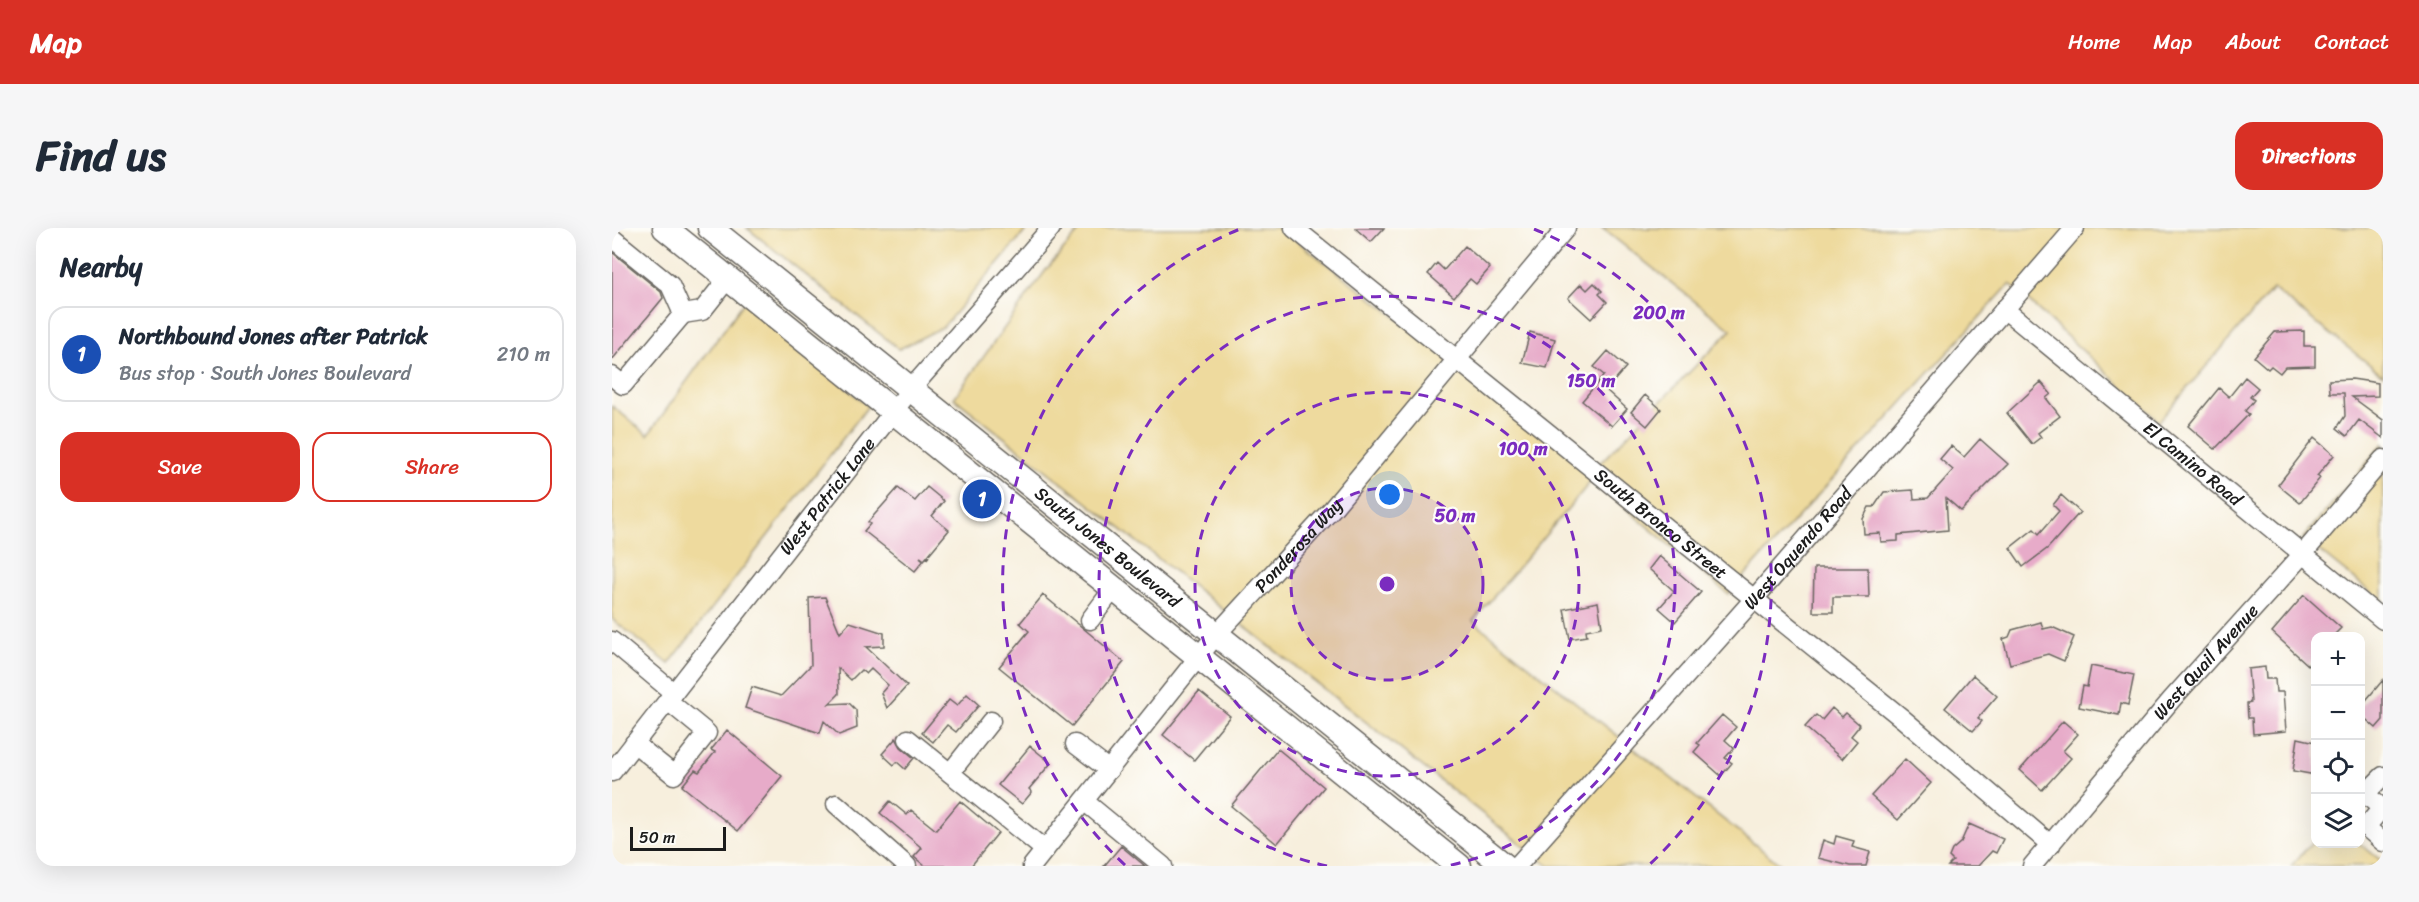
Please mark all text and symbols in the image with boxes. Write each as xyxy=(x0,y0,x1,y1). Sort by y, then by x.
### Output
text: Map xyxy=(30,18,82,67)
text: Home xyxy=(2068,23,2120,61)
text: Map xyxy=(2153,23,2192,61)
text: About xyxy=(2225,23,2282,61)
text: Contact xyxy=(2315,23,2389,61)
text: Find us xyxy=(36,119,166,193)
button: Directions xyxy=(2235,122,2383,190)
text: Nearby xyxy=(60,244,142,290)
text: 200 m xyxy=(1632,297,1685,329)
text: Northbound Jones after Patrick xyxy=(119,317,428,356)
text: 1 xyxy=(77,337,86,372)
text: 210 m xyxy=(497,337,550,372)
text: Bus stop · South Jones Boulevard xyxy=(119,356,411,391)
text: 150 m xyxy=(1567,365,1615,397)
street label: El Camino Road xyxy=(2136,413,2251,515)
street label: West Patrick Lane xyxy=(771,430,884,562)
button: Save xyxy=(60,432,300,502)
button: Share xyxy=(312,432,552,502)
text: 100 m xyxy=(1499,433,1548,465)
street label: South Bronco Street xyxy=(1587,460,1735,588)
pin: 1 xyxy=(962,476,1001,522)
street label: South Jones Boulevard xyxy=(1027,478,1189,617)
street label: West Oquendo Road xyxy=(1735,478,1861,617)
your location xyxy=(1375,480,1404,509)
street label: Ponderosa Way xyxy=(1246,491,1351,600)
text: 50 m xyxy=(1435,500,1476,532)
centre of rings xyxy=(1377,574,1397,594)
street label: West Quail Avenue xyxy=(2145,596,2267,727)
map controls xyxy=(2311,632,2365,848)
button: + xyxy=(2311,632,2365,686)
button: − xyxy=(2311,686,2365,740)
button: locate xyxy=(2311,740,2365,794)
button: layers xyxy=(2311,794,2365,848)
text: 50 m xyxy=(639,823,675,852)
scale bar xyxy=(630,824,726,852)

